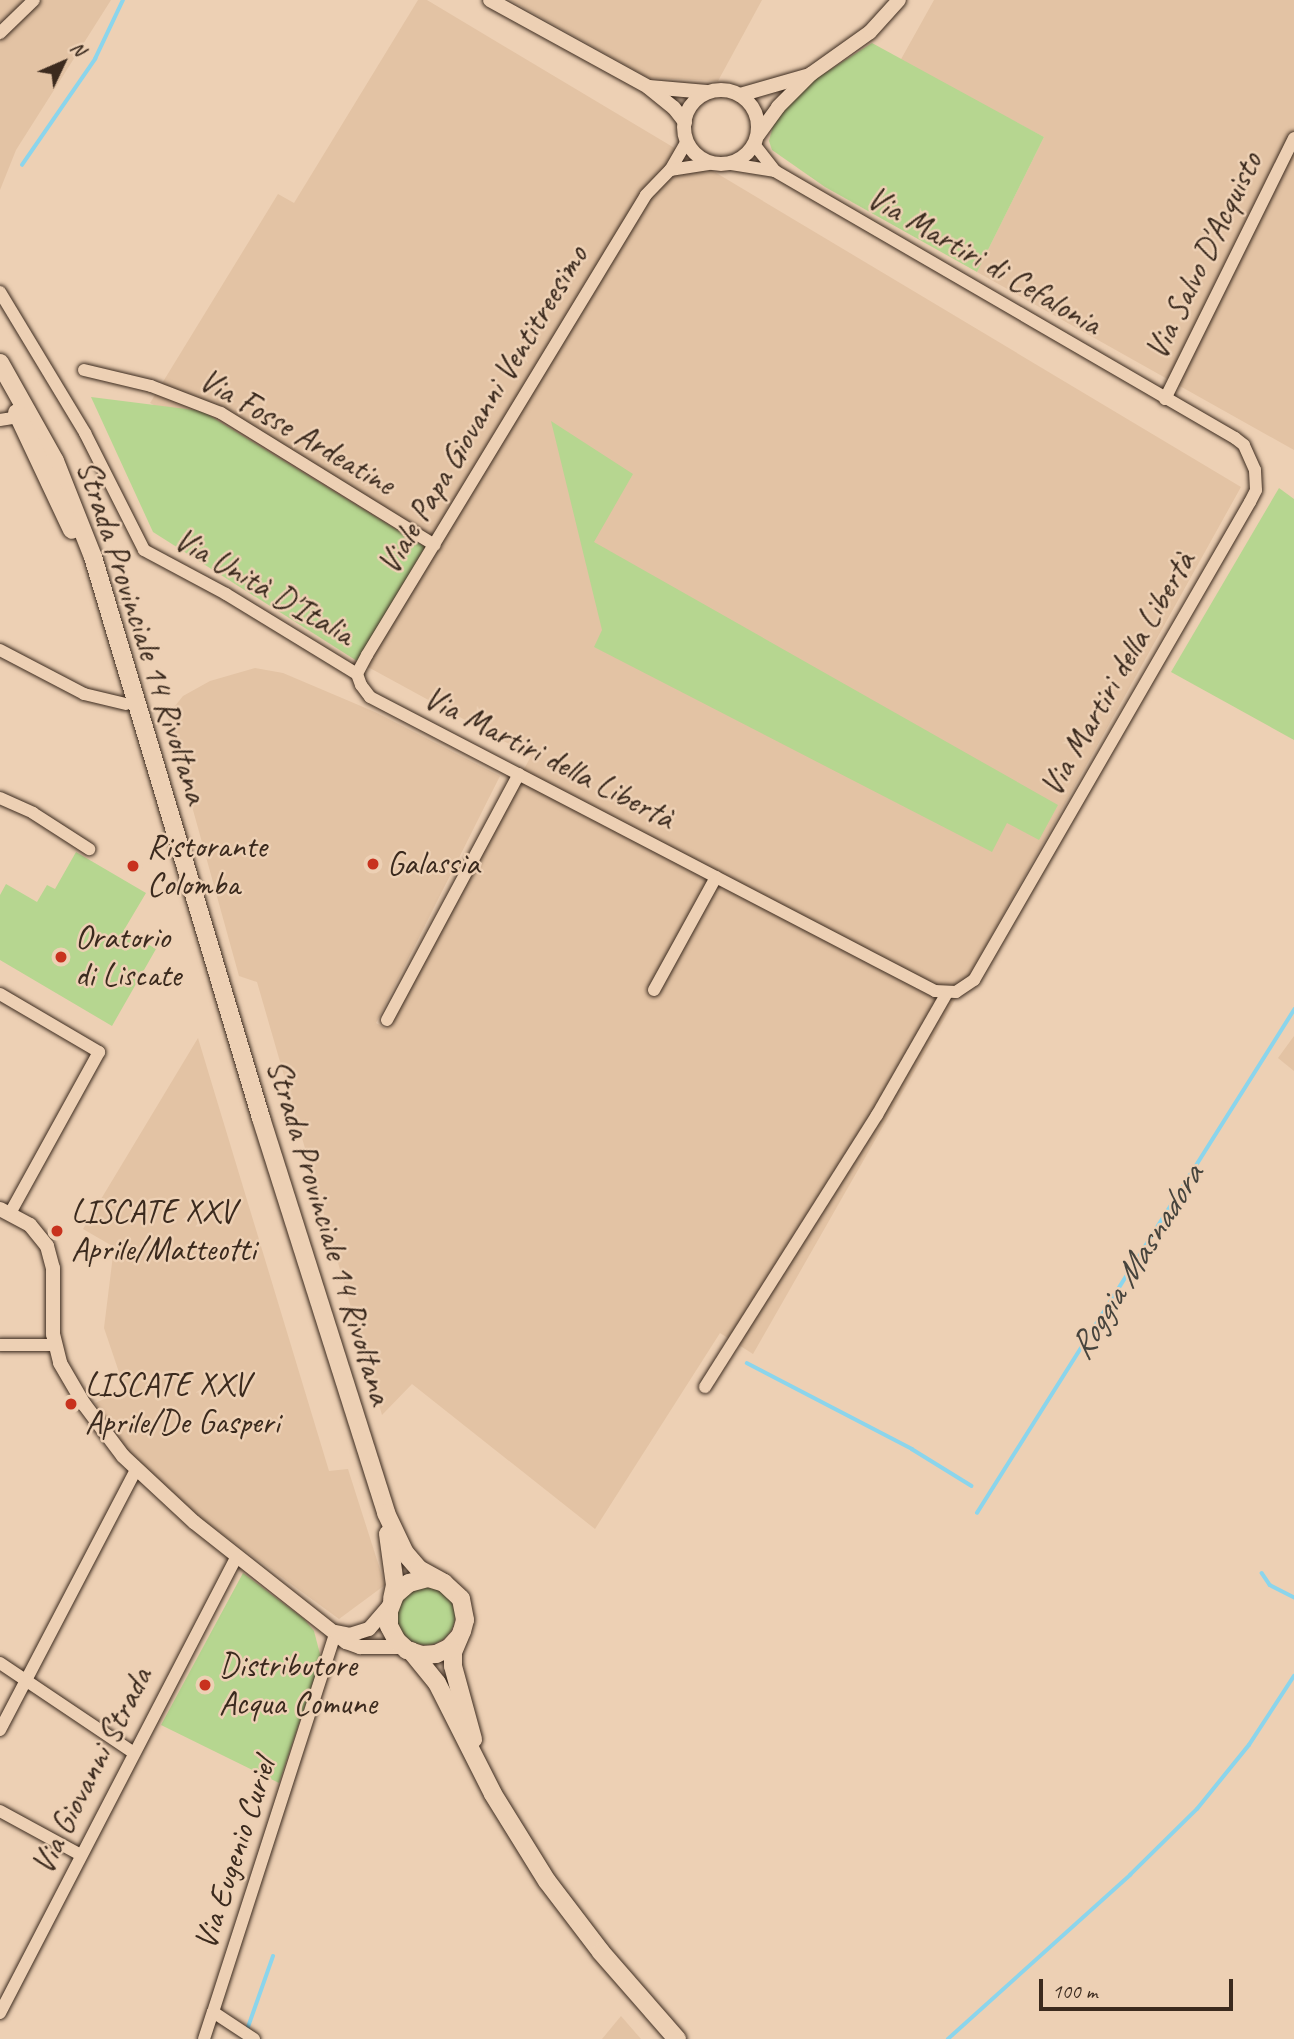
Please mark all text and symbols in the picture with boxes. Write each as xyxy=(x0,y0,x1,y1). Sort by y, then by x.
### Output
north arrow xyxy=(28,28,98,98)
text: N xyxy=(65,36,91,61)
street label: Via Salvo D'Acquisto xyxy=(1137,146,1271,366)
street label: Via Martiri di Cefalonia xyxy=(860,178,1108,344)
street label: Viale Papa Giovanni Ventitreesimo xyxy=(370,239,596,581)
street label: Via Fosse Ardeatine xyxy=(193,360,401,504)
street label: Strada Provinciale 14 Rivoltana xyxy=(68,455,216,809)
street label: Via Unità D'Italia xyxy=(167,520,361,654)
street label: Via Martiri della Libertà xyxy=(1032,545,1204,803)
street label: Via Martiri della Libertà xyxy=(417,678,681,838)
place label: Ristorante Colomba xyxy=(147,827,267,905)
place label: Galassia xyxy=(387,844,479,884)
marker: Galassia xyxy=(365,856,381,872)
marker: Ristorante Colomba xyxy=(125,858,141,874)
place label: Oratorio di Liscate xyxy=(75,918,180,996)
marker: Oratorio di Liscate xyxy=(53,949,69,965)
street label: Strada Provinciale 14 Rivoltana xyxy=(258,1054,400,1410)
water label: Roggia Masnadora xyxy=(1060,1157,1212,1367)
place label: LISCATE XXV Aprile/Matteotti xyxy=(71,1192,256,1270)
marker: LISCATE XXV Aprile/Matteotti xyxy=(49,1223,65,1239)
place label: LISCATE XXV Aprile/De Gasperi xyxy=(85,1365,280,1443)
marker: LISCATE XXV Aprile/De Gasperi xyxy=(63,1396,79,1412)
place label: Distributore Acqua Comune xyxy=(219,1646,377,1724)
street label: Via Giovanni Strada xyxy=(23,1661,161,1881)
marker: Distributore Acqua Comune xyxy=(197,1677,213,1693)
street label: Via Eugenio Curiel xyxy=(186,1754,284,1954)
scale bar xyxy=(1042,1966,1236,2010)
text: 100 m xyxy=(1052,1978,1097,2004)

